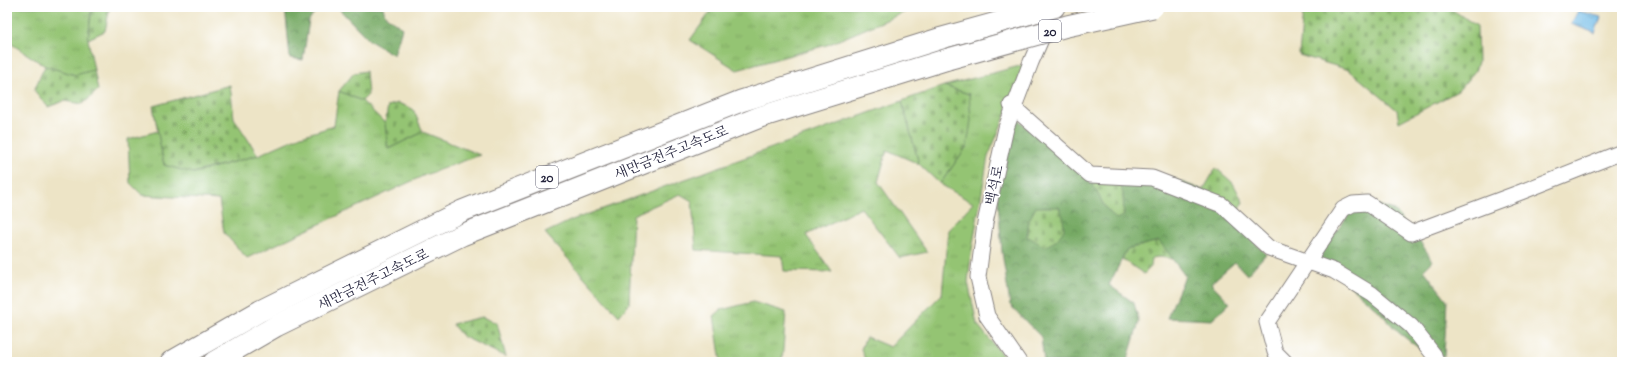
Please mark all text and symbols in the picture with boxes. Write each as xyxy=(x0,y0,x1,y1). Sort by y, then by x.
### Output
road number: 20 xyxy=(1039,20,1061,42)
street label: 새만금전주고속도로 xyxy=(612,122,732,186)
street label: 백석로 xyxy=(982,163,1010,207)
road number: 20 xyxy=(536,166,558,188)
street label: 새만금전주고속도로 xyxy=(315,245,433,316)

